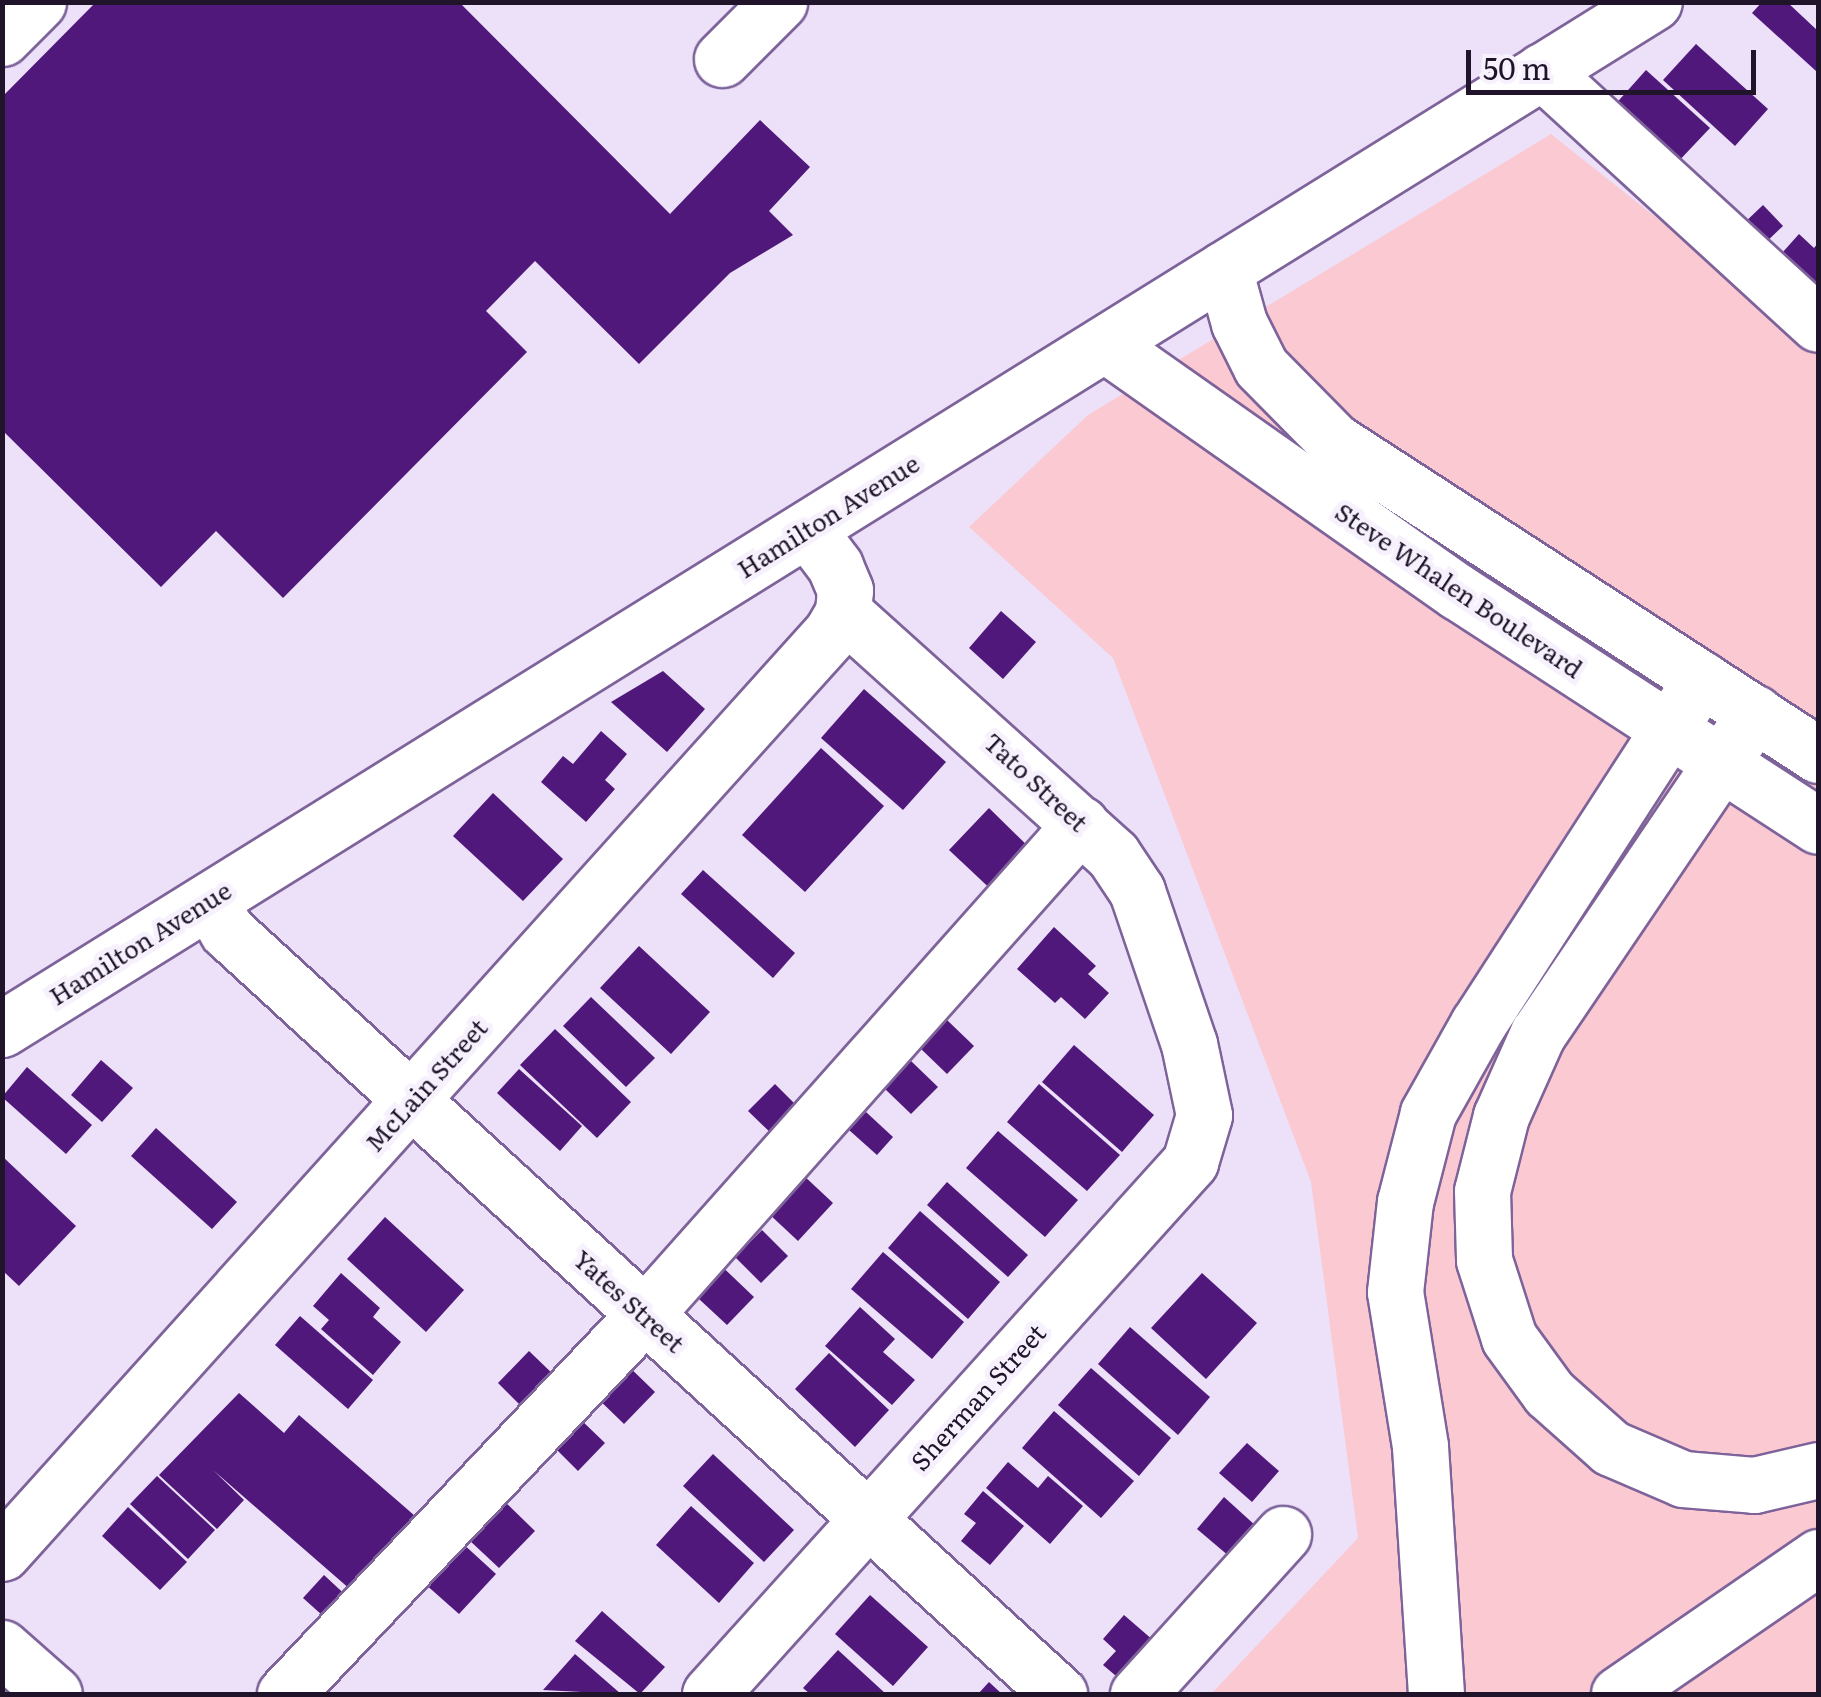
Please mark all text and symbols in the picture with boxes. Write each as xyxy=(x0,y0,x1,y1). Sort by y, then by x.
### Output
scale bar xyxy=(1471,30,1761,92)
text: 50 m xyxy=(1483,45,1551,89)
street label: Hamilton Avenue xyxy=(732,448,924,584)
street label: Steve Whalen Boulevard xyxy=(1330,496,1588,684)
street label: Tato Street xyxy=(978,727,1094,837)
street label: Hamilton Avenue xyxy=(44,875,236,1011)
street label: McLain Street xyxy=(359,1013,493,1157)
street label: Yates Street xyxy=(567,1244,691,1358)
street label: Sherman Street xyxy=(904,1318,1052,1476)

